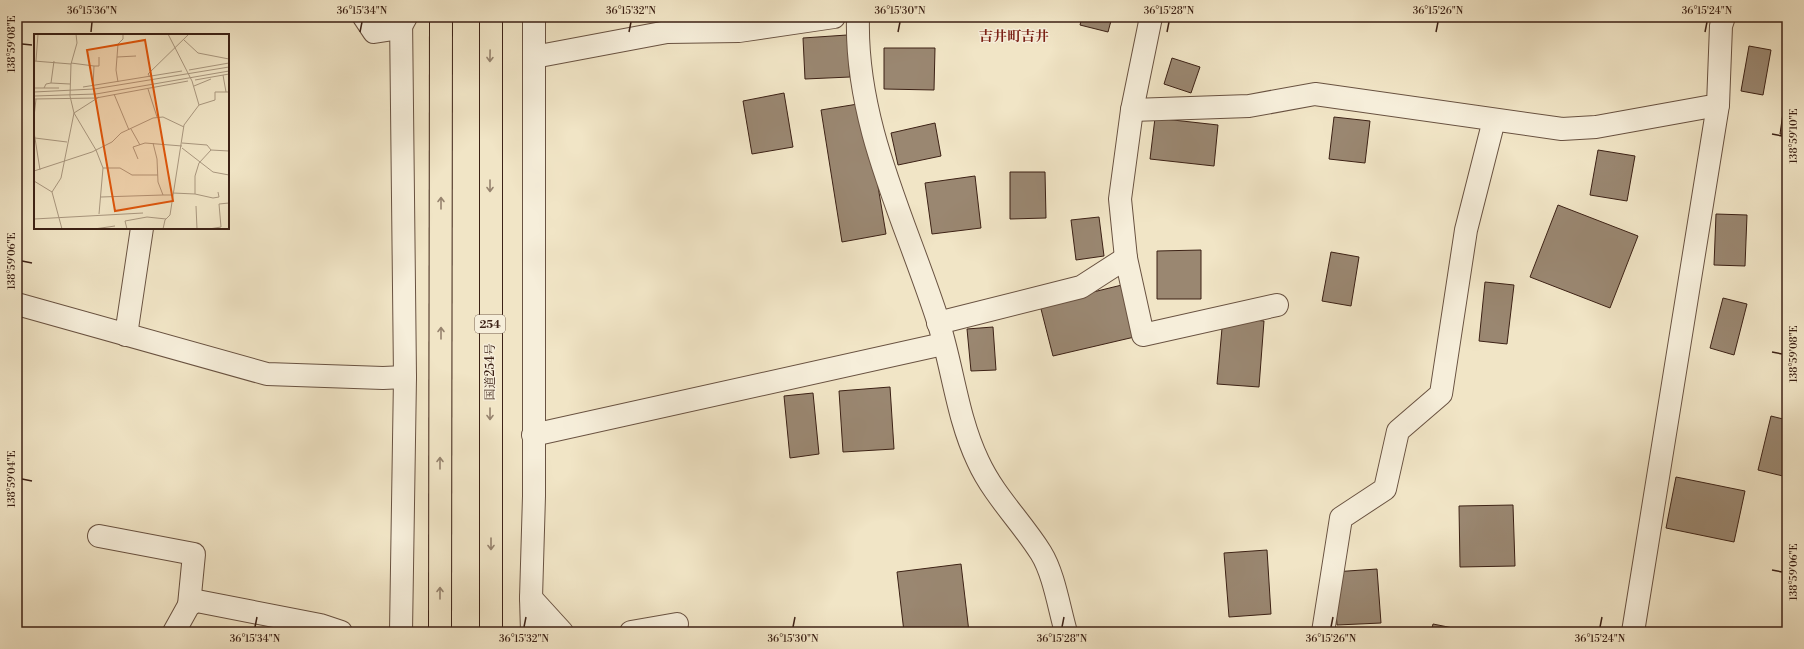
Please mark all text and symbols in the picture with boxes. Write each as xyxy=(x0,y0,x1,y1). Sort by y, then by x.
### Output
text: 36°15'36"N xyxy=(67,5,118,17)
text: 36°15'34"N xyxy=(337,5,388,17)
text: 36°15'32"N xyxy=(606,5,656,17)
text: 36°15'30"N xyxy=(875,5,926,17)
text: 36°15'28"N xyxy=(1144,5,1195,17)
text: 36°15'26"N xyxy=(1413,5,1464,17)
text: 36°15'24"N xyxy=(1682,5,1733,17)
text: 138°59'08"E xyxy=(6,15,18,73)
district label: 吉井町吉井 xyxy=(979,28,1049,46)
inset map xyxy=(34,34,229,229)
one-way arrow xyxy=(486,49,494,62)
text: 138°59'10"E xyxy=(1788,108,1800,163)
one-way arrow xyxy=(486,179,494,192)
one-way arrow xyxy=(437,197,445,210)
text: 138°59'06"E xyxy=(6,232,18,289)
road number: 254 xyxy=(475,315,505,333)
text: 138°59'08"E xyxy=(1788,325,1800,383)
one-way arrow xyxy=(437,327,445,340)
street label: 国道254号 xyxy=(483,344,498,400)
one-way arrow xyxy=(486,407,494,420)
text: 138°59'04"E xyxy=(6,450,18,507)
one-way arrow xyxy=(436,457,444,470)
one-way arrow xyxy=(487,537,495,550)
text: 138°59'06"E xyxy=(1788,543,1800,600)
one-way arrow xyxy=(436,587,444,600)
text: 36°15'34"N xyxy=(230,633,281,645)
text: 36°15'32"N xyxy=(499,633,549,645)
text: 36°15'30"N xyxy=(768,633,819,645)
text: 36°15'28"N xyxy=(1037,633,1088,645)
text: 36°15'26"N xyxy=(1306,633,1357,645)
text: 36°15'24"N xyxy=(1575,633,1626,645)

